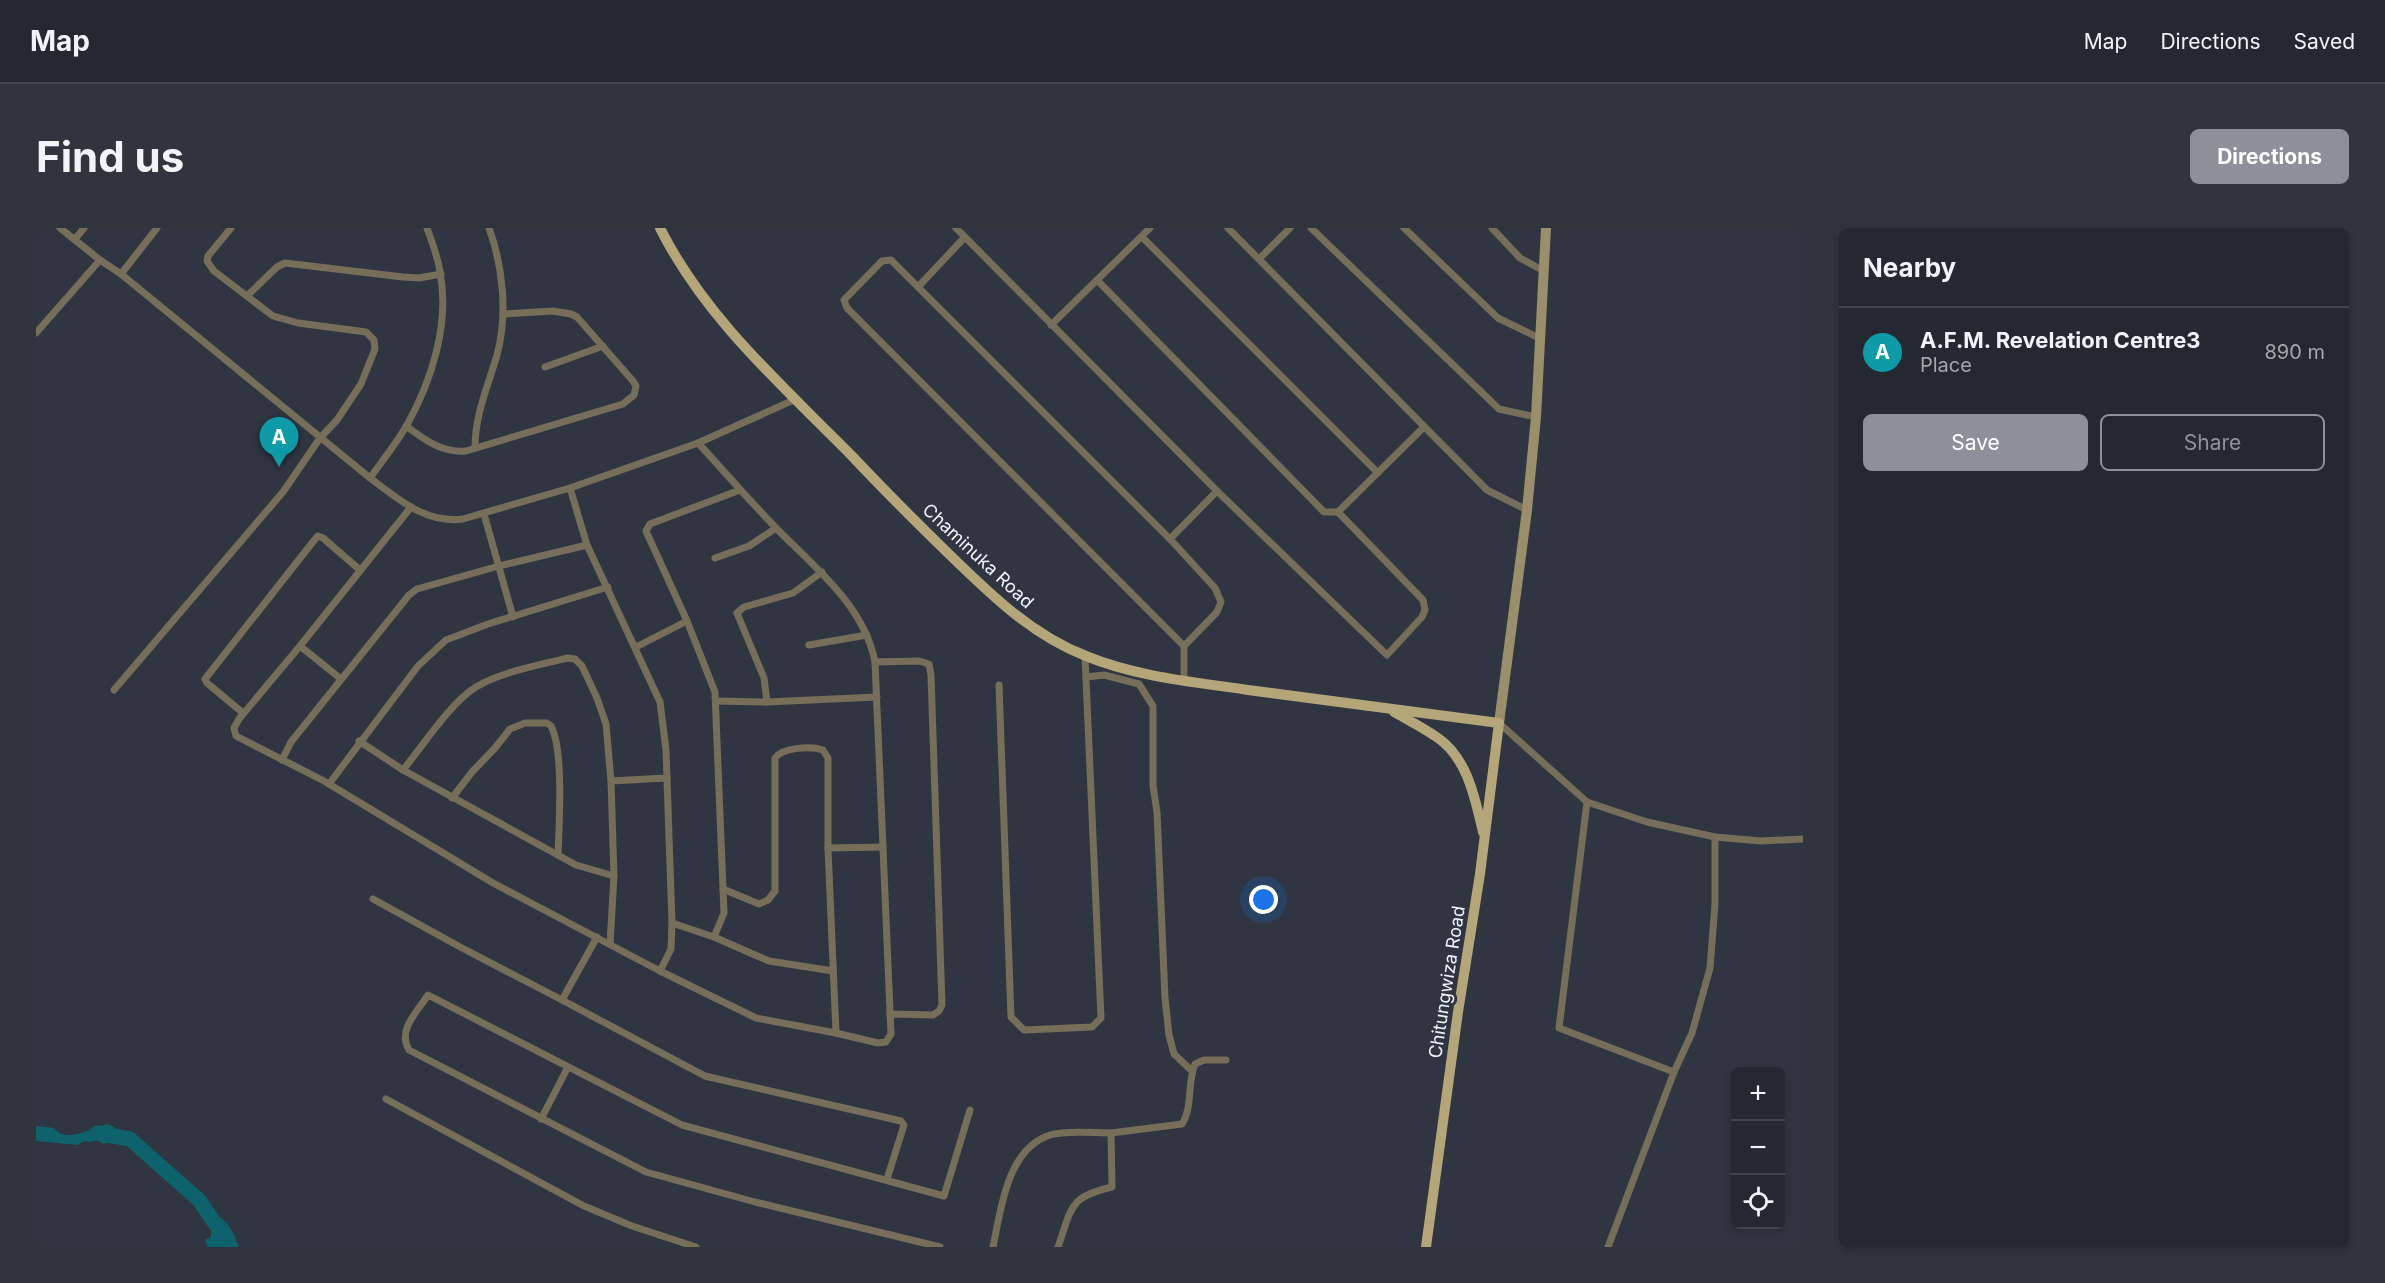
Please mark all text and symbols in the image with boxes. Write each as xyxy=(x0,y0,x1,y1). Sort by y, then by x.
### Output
text: Map xyxy=(30,24,90,58)
text: Map xyxy=(2084,29,2127,54)
text: Directions xyxy=(2160,29,2261,54)
text: Saved xyxy=(2294,29,2355,54)
button: Directions xyxy=(2190,129,2349,184)
text: Find us xyxy=(36,131,184,182)
text: Nearby xyxy=(1863,252,1956,283)
text: A.F.M. Revelation Centre3 xyxy=(1920,327,2200,353)
text: A xyxy=(1875,340,1890,364)
text: 890 m xyxy=(2264,340,2325,364)
text: Place xyxy=(1920,353,1972,377)
button: Save xyxy=(1863,414,2088,471)
button: Share xyxy=(2100,414,2325,471)
pin: A xyxy=(260,418,298,467)
street label: Chaminuka Road xyxy=(919,499,1038,612)
your location xyxy=(1249,885,1278,914)
street label: Chitungwiza Road xyxy=(1424,904,1469,1060)
map controls xyxy=(1731,1067,1785,1229)
button: + xyxy=(1731,1067,1785,1121)
button: − xyxy=(1731,1121,1785,1175)
button: locate xyxy=(1731,1175,1785,1229)

